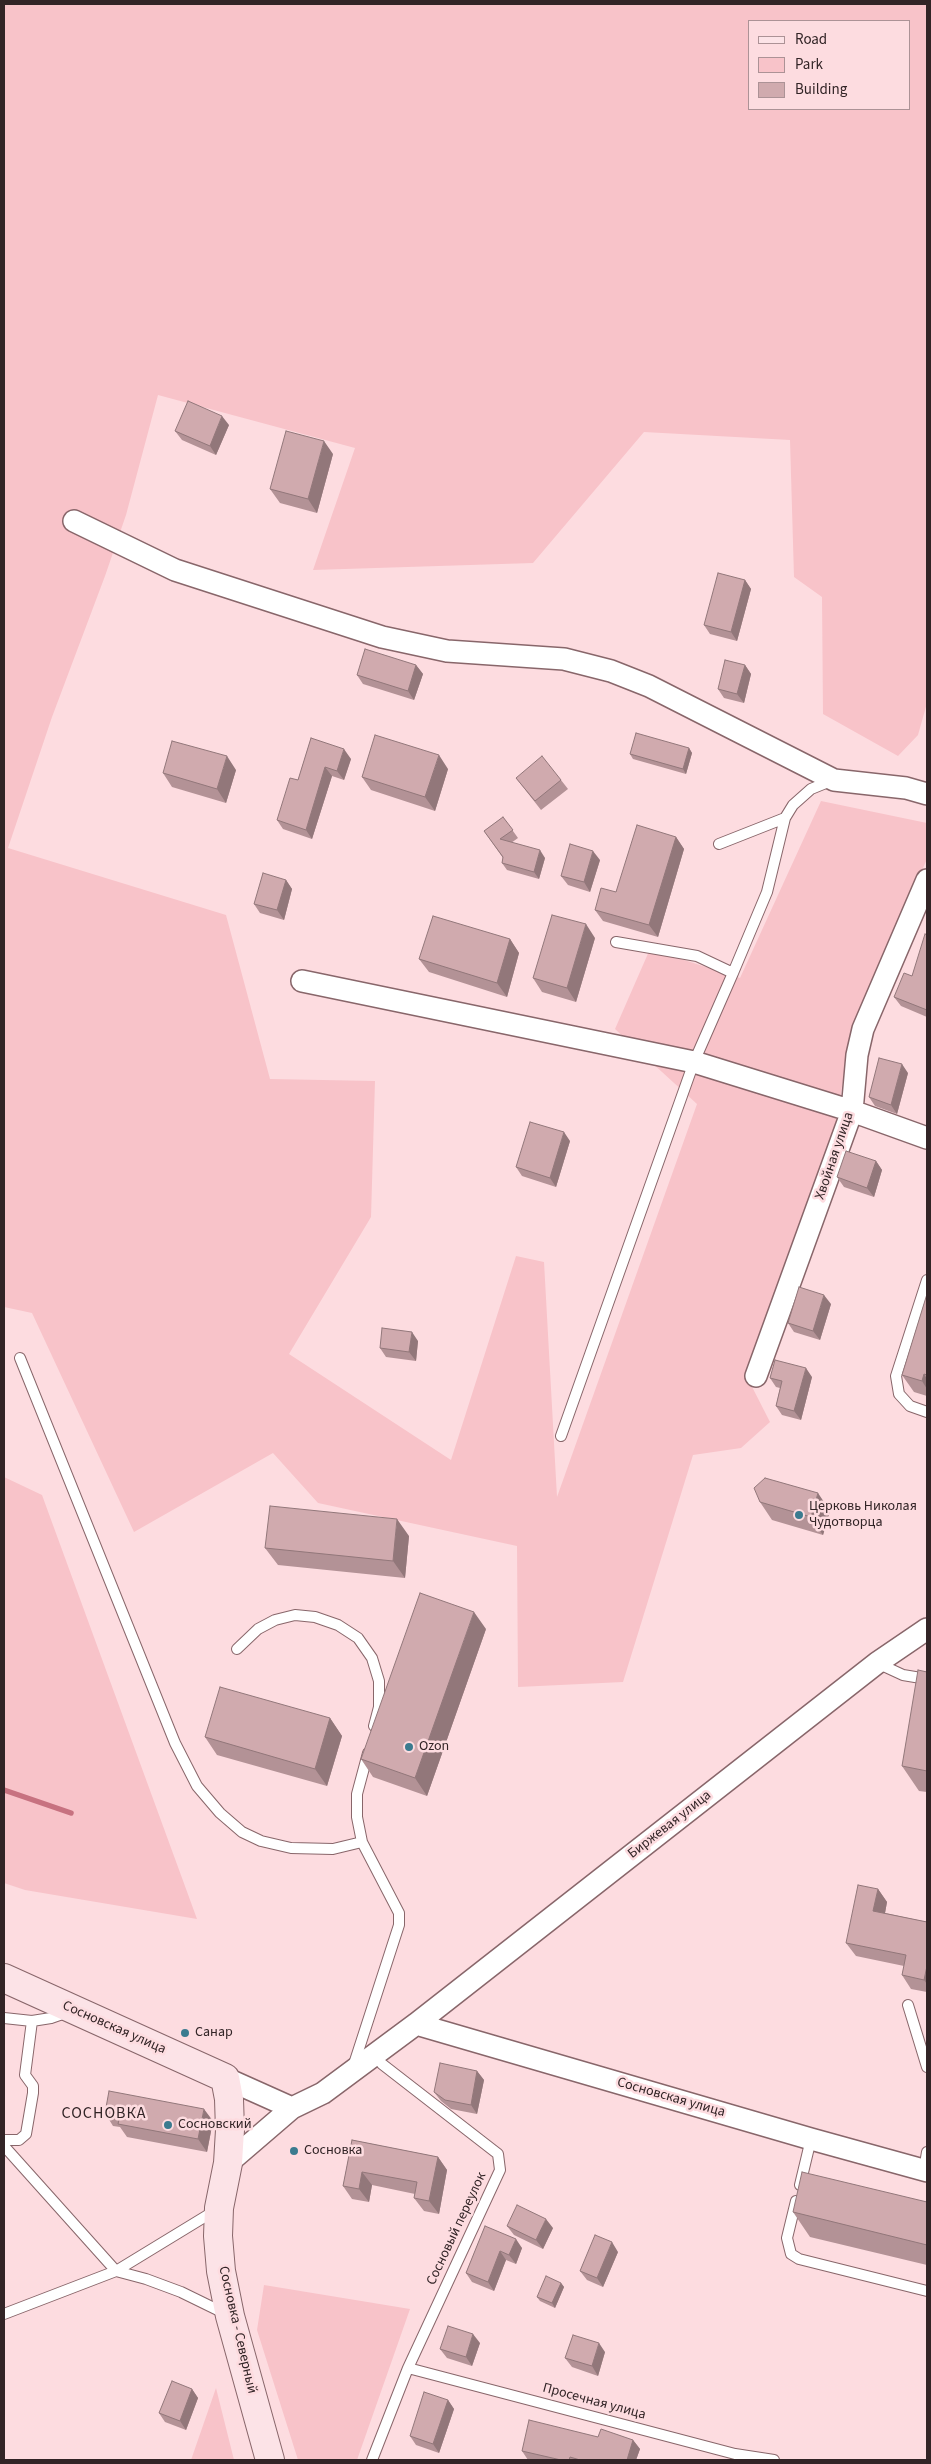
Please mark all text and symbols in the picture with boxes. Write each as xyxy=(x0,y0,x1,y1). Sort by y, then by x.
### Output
legend xyxy=(748,20,911,110)
text: Road xyxy=(795,29,827,50)
text: Park xyxy=(795,54,823,75)
text: Building xyxy=(795,79,847,100)
street label: Хвойная улица xyxy=(812,1110,858,1202)
place label: Церковь Николая Чудотворца xyxy=(809,1499,917,1531)
marker: Церковь Николая Чудотворца xyxy=(793,1509,805,1521)
place label: Ozon xyxy=(419,1739,449,1755)
marker: Ozon xyxy=(403,1741,415,1753)
street label: Биржевая улица xyxy=(625,1787,715,1863)
street label: Сосновская улица xyxy=(60,1998,168,2058)
place label: Санар xyxy=(195,2025,233,2041)
marker: Санар xyxy=(179,2027,191,2039)
street label: Сосновская улица xyxy=(615,2075,727,2121)
district label: СОСНОВКА xyxy=(61,2104,147,2124)
place label: Сосновский xyxy=(178,2117,252,2133)
marker: Сосновский xyxy=(162,2119,174,2131)
place label: Сосновка xyxy=(304,2143,362,2159)
marker: Сосновка xyxy=(288,2145,300,2157)
street label: Сосновый переулок xyxy=(423,2170,491,2288)
street label: Сосновка - Северный xyxy=(214,2265,260,2395)
street label: Просечная улица xyxy=(541,2380,647,2424)

